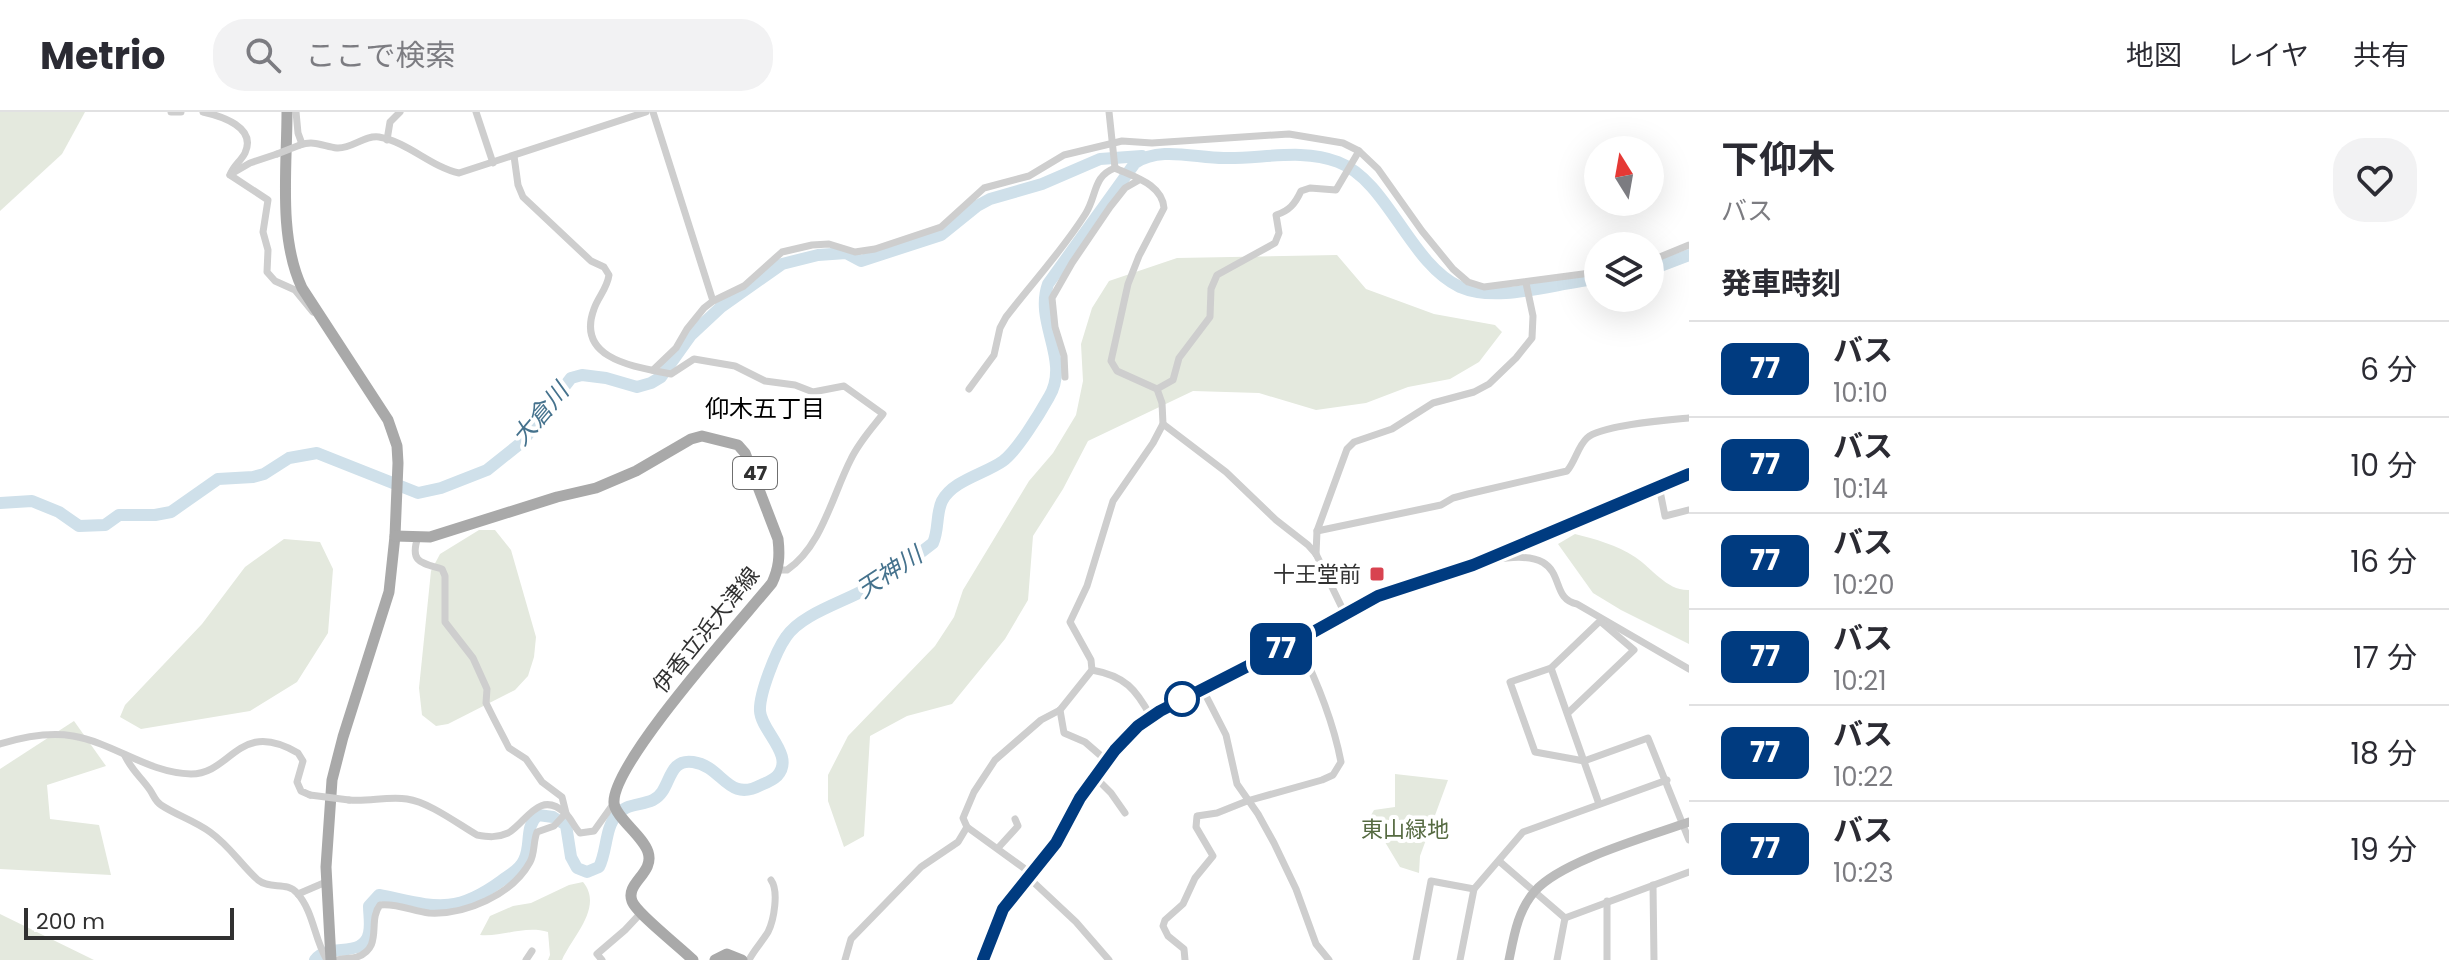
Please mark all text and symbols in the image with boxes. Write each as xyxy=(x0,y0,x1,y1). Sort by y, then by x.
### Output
search box xyxy=(213,19,773,91)
text: Metrio xyxy=(40,29,165,82)
icon: search xyxy=(241,33,285,77)
text: ここで検索 xyxy=(305,34,455,77)
text: 地図 xyxy=(2126,36,2182,75)
text: レイヤ xyxy=(2226,36,2309,75)
text: 共有 xyxy=(2353,36,2409,75)
text: 下仰木 xyxy=(1721,133,1835,186)
north arrow xyxy=(1584,136,1664,216)
map controls xyxy=(1584,136,1664,312)
button: heart xyxy=(2333,138,2417,222)
text: バス xyxy=(1721,193,1773,229)
button: layers xyxy=(1584,232,1664,312)
text: 発車時刻 xyxy=(1721,262,1841,305)
text: バス xyxy=(1833,329,1893,372)
text: 6 分 xyxy=(2360,348,2417,391)
text: 77 xyxy=(1750,349,1780,388)
water label: 大倉川 xyxy=(504,374,578,452)
text: 10:10 xyxy=(1833,375,1888,411)
district label: 仰木五丁目 xyxy=(705,392,825,425)
text: バス xyxy=(1833,425,1893,468)
text: 10 分 xyxy=(2351,444,2417,487)
text: 77 xyxy=(1750,445,1780,484)
road number: 47 xyxy=(733,457,777,489)
text: 10:14 xyxy=(1833,471,1888,507)
text: バス xyxy=(1833,521,1893,564)
water label: 天神川 xyxy=(850,537,931,605)
text: 16 分 xyxy=(2350,540,2417,583)
text: 77 xyxy=(1750,541,1780,580)
place label: 十王堂前 xyxy=(1273,559,1361,590)
street label: 伊香立浜大津線 xyxy=(645,560,767,700)
marker: 十王堂前 xyxy=(1368,565,1386,583)
text: 10:20 xyxy=(1833,567,1894,603)
text: バス xyxy=(1833,617,1893,660)
line badge: 77 xyxy=(1245,623,1317,675)
text: 77 xyxy=(1266,629,1296,668)
text: 17 分 xyxy=(2353,636,2417,679)
text: 77 xyxy=(1750,637,1780,676)
text: 10:21 xyxy=(1833,663,1886,699)
unlabelled marker xyxy=(1165,682,1199,716)
text: バス xyxy=(1833,713,1893,756)
text: 18 分 xyxy=(2350,732,2417,775)
text: 77 xyxy=(1750,733,1780,772)
text: 10:22 xyxy=(1833,759,1893,795)
text: バス xyxy=(1833,809,1893,852)
park label: 東山緑地 xyxy=(1361,814,1449,845)
text: 19 分 xyxy=(2350,828,2417,871)
text: 77 xyxy=(1750,829,1780,868)
text: 10:23 xyxy=(1833,855,1893,891)
scale bar xyxy=(24,904,234,940)
text: 200 m xyxy=(36,906,105,937)

